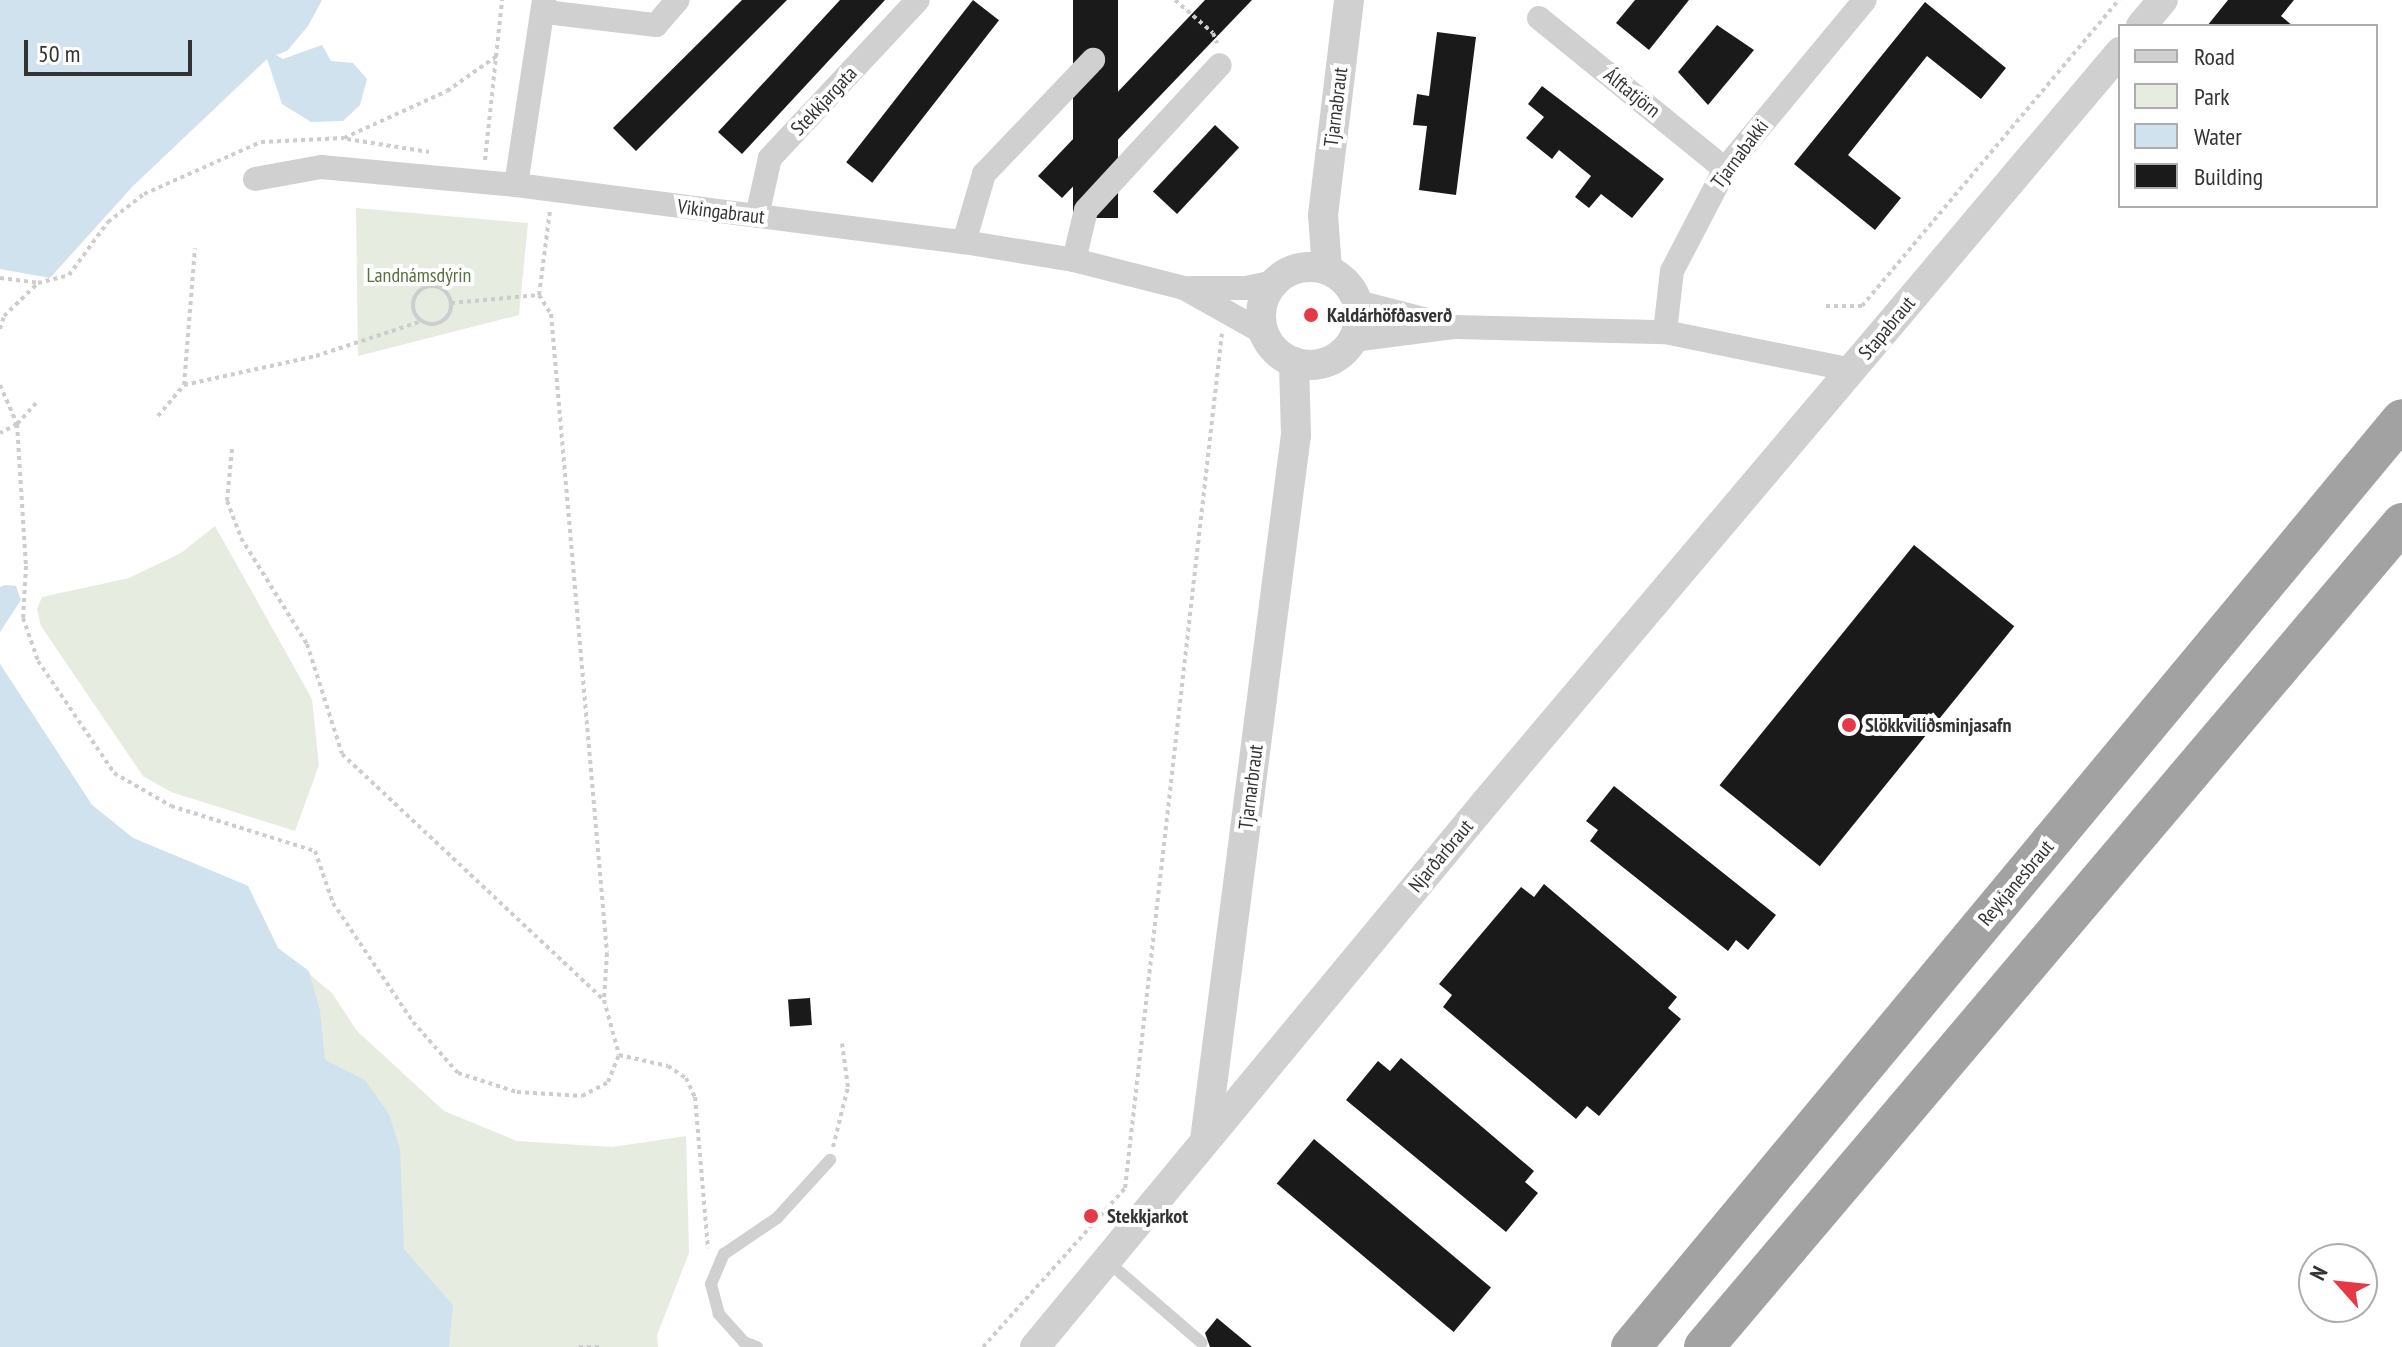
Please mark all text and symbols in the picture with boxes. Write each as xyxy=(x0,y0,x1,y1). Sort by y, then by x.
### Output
scale bar xyxy=(28,24,196,74)
legend xyxy=(2118,24,2378,208)
text: 50 m xyxy=(38,38,80,69)
text: Road xyxy=(2194,41,2235,72)
street label: Stekkjargata xyxy=(786,62,862,140)
street label: Álftatjörn xyxy=(1599,63,1665,123)
street label: Tjarnabraut xyxy=(1319,66,1353,148)
text: Park xyxy=(2194,81,2230,112)
street label: Tjarnabakki xyxy=(1706,115,1774,193)
text: Water xyxy=(2194,121,2242,152)
text: Building xyxy=(2194,161,2263,192)
street label: Vikingabraut xyxy=(676,195,766,229)
park label: Landnámsdýrin xyxy=(367,263,471,287)
street label: Stapabraut xyxy=(1854,292,1920,364)
place label: Kaldárhöfðasverð xyxy=(1327,303,1452,327)
marker: Kaldárhöfðasverð xyxy=(1302,306,1320,324)
place label: Slökkviliðsminjasafn xyxy=(1865,713,2011,737)
marker: Slökkviliðsminjasafn xyxy=(1840,716,1858,734)
street label: Tjarnarbraut xyxy=(1234,743,1268,831)
street label: Njarðarbraut xyxy=(1404,815,1478,897)
street label: Reykjanesbraut xyxy=(1973,835,2059,931)
place label: Stekkjarkot xyxy=(1107,1204,1188,1228)
marker: Stekkjarkot xyxy=(1082,1207,1100,1225)
north arrow xyxy=(2298,1243,2378,1323)
text: N xyxy=(2303,1261,2334,1285)

